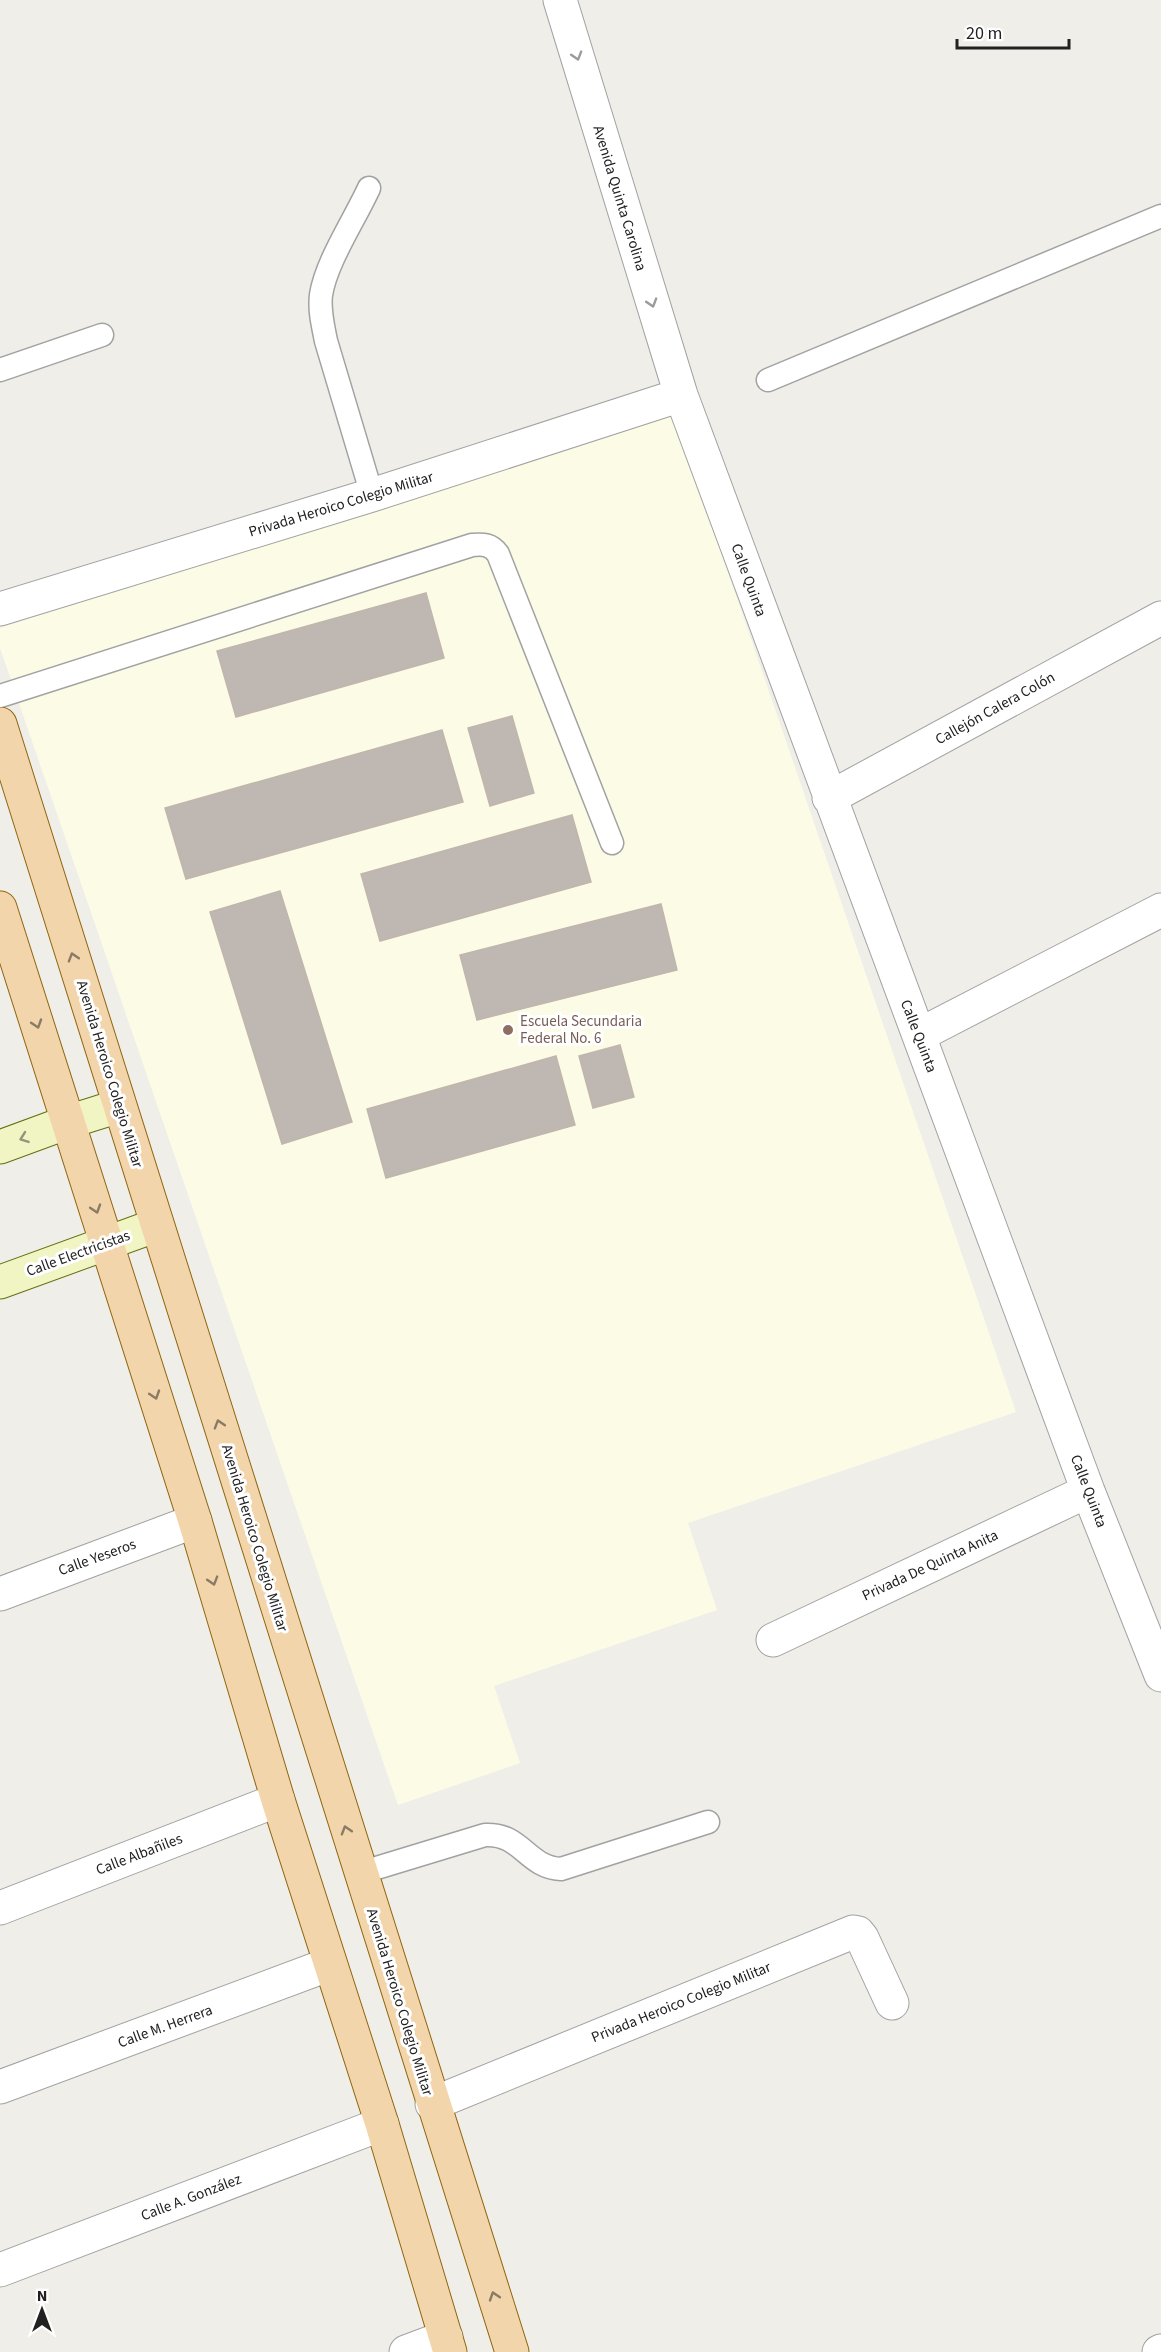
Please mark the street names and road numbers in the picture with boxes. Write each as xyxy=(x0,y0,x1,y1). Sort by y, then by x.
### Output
street label: Avenida Quinta Carolina xyxy=(587,123,652,273)
street label: Privada Heroico Colegio Militar xyxy=(246,466,437,543)
street label: Calle Quinta xyxy=(726,541,771,620)
street label: Callejón Calera Colón xyxy=(932,667,1059,750)
street label: Avenida Heroico Colegio Militar xyxy=(71,978,148,1171)
street label: Calle Quinta xyxy=(895,997,942,1076)
street label: Calle Electricistas xyxy=(23,1225,133,1282)
street label: Avenida Heroico Colegio Militar xyxy=(216,1442,293,1635)
street label: Calle Quinta xyxy=(1065,1452,1112,1531)
street label: Privada De Quinta Anita xyxy=(859,1525,1002,1606)
street label: Calle Yeseros xyxy=(55,1534,139,1581)
street label: Calle Albañiles xyxy=(93,1828,186,1881)
street label: Avenida Heroico Colegio Militar xyxy=(361,1906,438,2099)
street label: Privada Heroico Colegio Militar xyxy=(588,1956,775,2048)
street label: Calle M. Herrera xyxy=(115,2000,215,2053)
street label: Calle A. González xyxy=(138,2169,244,2226)

